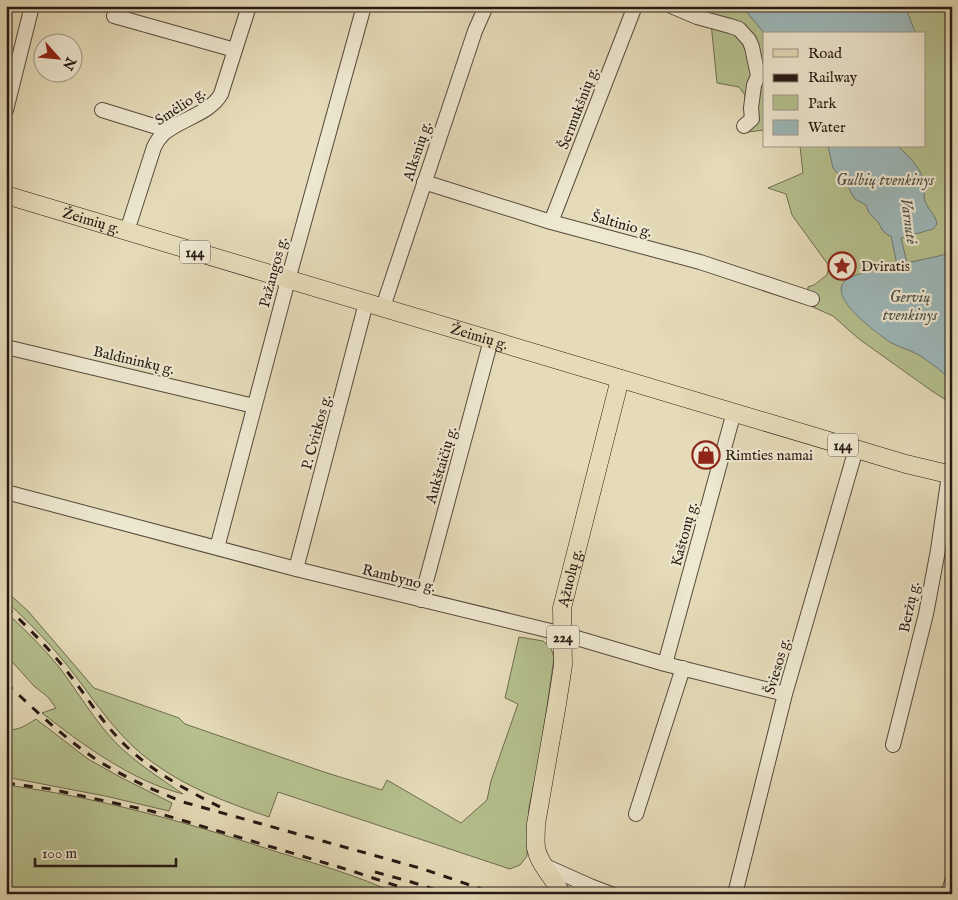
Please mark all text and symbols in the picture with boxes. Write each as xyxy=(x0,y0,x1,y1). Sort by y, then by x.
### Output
north arrow xyxy=(32,32,82,82)
legend xyxy=(763,32,926,148)
text: Road xyxy=(808,44,843,63)
text: N xyxy=(58,53,80,73)
street label: Šermukšnių g. xyxy=(554,64,603,152)
text: Railway xyxy=(808,68,858,87)
street label: Smėlio g. xyxy=(151,83,209,130)
text: Park xyxy=(808,94,838,113)
text: Water xyxy=(808,118,846,137)
street label: Alksnių g. xyxy=(399,119,436,184)
water label: Gulbių tvenkinys xyxy=(836,171,934,191)
water label: Varnutė xyxy=(895,197,921,246)
street label: Žeimių g. xyxy=(60,203,122,239)
street label: Šaltinio g. xyxy=(589,207,654,242)
street label: Pažangos g. xyxy=(255,235,292,310)
road number: 144 xyxy=(180,240,210,264)
place icon: Dviratis xyxy=(827,251,857,281)
place label: Dviratis xyxy=(861,257,910,276)
water label: Gervių tvenkinys xyxy=(883,288,938,326)
street label: Žeimių g. xyxy=(448,319,510,355)
street label: Baldininkų g. xyxy=(91,342,176,379)
street label: P. Cvirkos g. xyxy=(297,392,336,472)
street label: Aukštaičių g. xyxy=(421,424,462,507)
road number: 144 xyxy=(828,434,858,456)
shop icon: Rimties namai xyxy=(691,440,721,470)
place label: Rimties namai xyxy=(725,446,813,465)
street label: Kaštonų g. xyxy=(667,500,702,568)
street label: Ąžuolų g. xyxy=(553,547,587,610)
street label: Rambyno g. xyxy=(360,560,438,597)
street label: Beržų g. xyxy=(895,580,924,634)
road number: 224 xyxy=(547,626,579,649)
street label: Šviesos g. xyxy=(760,636,795,697)
scale bar xyxy=(35,835,176,867)
text: 100 m xyxy=(42,844,78,863)

